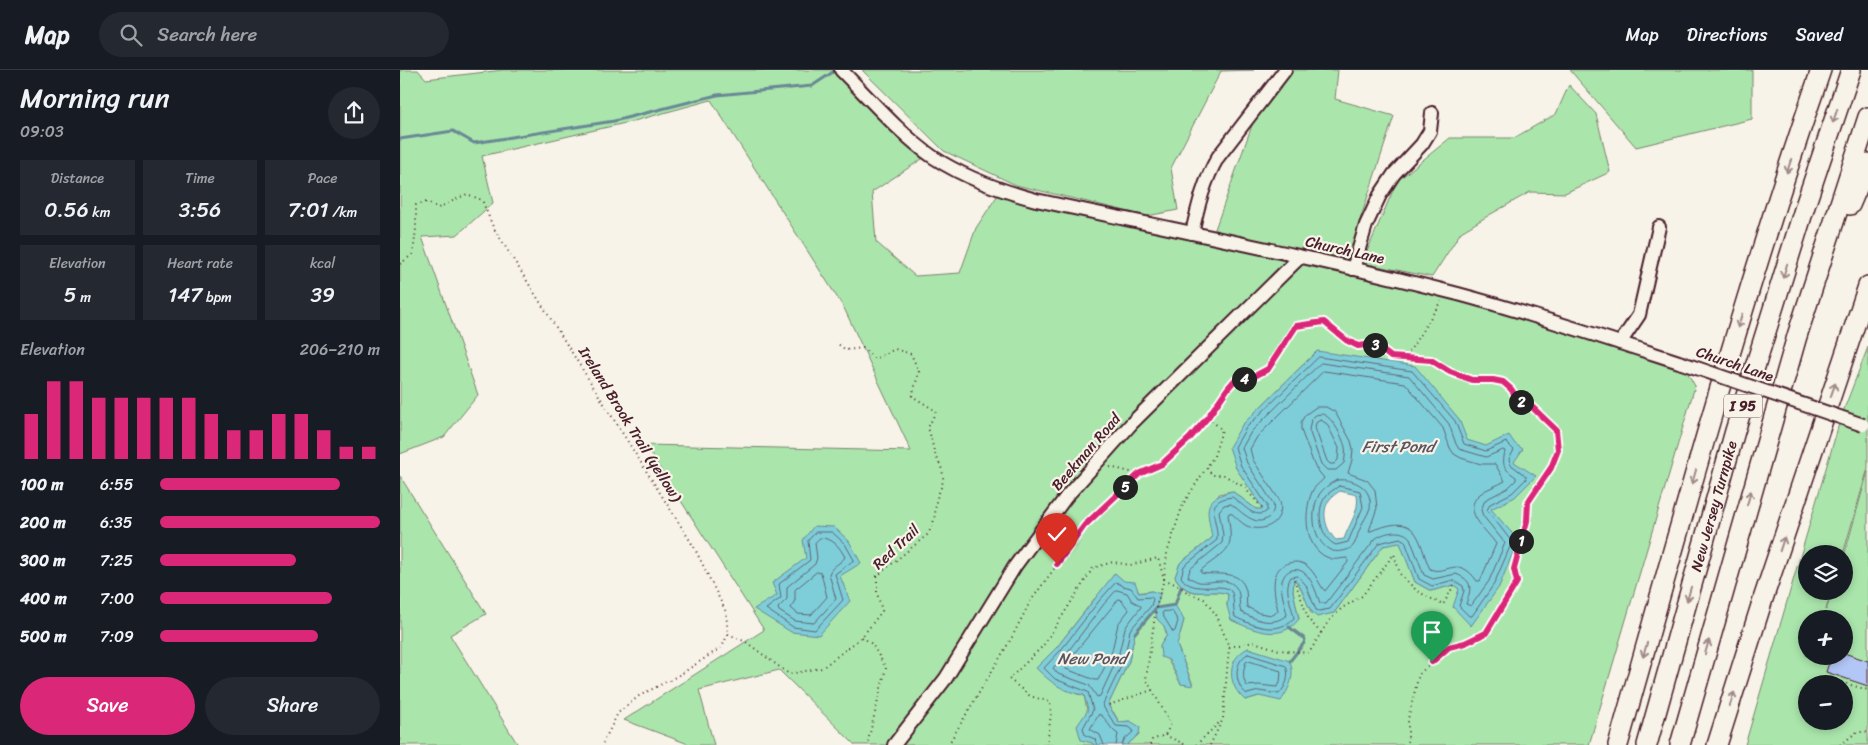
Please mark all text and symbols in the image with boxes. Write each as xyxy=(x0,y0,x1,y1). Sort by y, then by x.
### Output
search box xyxy=(99,12,449,57)
text: Map xyxy=(25,14,69,56)
text: Search here xyxy=(157,18,257,51)
text: Map xyxy=(1626,19,1659,51)
text: Directions xyxy=(1687,19,1768,51)
text: Saved xyxy=(1796,19,1843,51)
icon: search xyxy=(117,21,145,49)
text: Morning run xyxy=(20,73,170,122)
button: share xyxy=(328,87,380,139)
one-way arrow xyxy=(1830,108,1839,123)
text: 09:03 xyxy=(20,117,64,146)
one-way arrow xyxy=(1784,158,1793,173)
text: Distance xyxy=(51,166,104,191)
text: Time xyxy=(185,166,215,191)
text: Pace xyxy=(308,166,338,191)
text: 0.56 xyxy=(44,191,89,229)
text: 3:56 xyxy=(179,191,221,229)
text: 7:01 xyxy=(288,191,329,229)
text: km xyxy=(89,200,110,225)
text: /km xyxy=(329,200,357,225)
street label: Church Lane xyxy=(1303,228,1387,272)
text: Elevation xyxy=(49,251,106,276)
text: Heart rate xyxy=(167,251,233,276)
text: kcal xyxy=(310,251,335,276)
one-way arrow xyxy=(1780,262,1789,278)
text: 5 xyxy=(64,276,77,314)
text: 147 xyxy=(168,276,202,314)
text: 39 xyxy=(310,276,335,314)
text: m xyxy=(77,285,91,310)
text: bpm xyxy=(202,285,232,310)
one-way arrow xyxy=(1734,312,1744,328)
pin: 3 xyxy=(1362,332,1388,358)
text: 3 xyxy=(1372,333,1379,358)
text: Elevation xyxy=(20,335,85,364)
text: 206–210 m xyxy=(300,335,380,364)
street label: Church Lane xyxy=(1693,339,1777,389)
street label: Ireland Brook Trail (yellow) xyxy=(571,340,689,507)
pin: 4 xyxy=(1232,366,1256,392)
text: 4 xyxy=(1240,367,1249,392)
one-way arrow xyxy=(1828,382,1838,398)
pin: 2 xyxy=(1508,390,1534,414)
text: 2 xyxy=(1517,390,1526,415)
road number: I 95 xyxy=(1724,394,1762,418)
street label: Beekman Road xyxy=(1045,406,1128,497)
water label: First Pond xyxy=(1362,432,1439,461)
street label: New Jersey Turnpike xyxy=(1683,438,1745,575)
one-way arrow xyxy=(1688,468,1698,484)
text: 100 m xyxy=(20,470,64,499)
text: 6:55 xyxy=(100,470,133,499)
pin: 5 xyxy=(1112,474,1138,500)
text: 5 xyxy=(1121,475,1130,500)
one-way arrow xyxy=(1745,490,1755,506)
text: 200 m xyxy=(20,508,66,537)
text: 6:35 xyxy=(100,508,132,537)
pin xyxy=(1036,513,1078,564)
street label: Red Trail xyxy=(866,517,926,576)
icon: check xyxy=(1043,520,1071,548)
pin: 1 xyxy=(1508,528,1534,554)
text: 1 xyxy=(1518,529,1525,554)
one-way arrow xyxy=(1777,536,1787,552)
map controls xyxy=(1798,545,1853,730)
button: layers xyxy=(1798,545,1853,600)
text: 300 m xyxy=(20,546,65,575)
text: 7:25 xyxy=(100,546,133,575)
text: 400 m xyxy=(20,584,67,613)
text: 7:00 xyxy=(100,584,134,613)
one-way arrow xyxy=(1684,586,1694,602)
button: + xyxy=(1798,610,1853,665)
pin xyxy=(1411,611,1453,662)
icon: arrive xyxy=(1418,618,1446,646)
text: 500 m xyxy=(20,622,66,651)
text: 7:09 xyxy=(100,622,134,651)
one-way arrow xyxy=(1702,640,1712,656)
one-way arrow xyxy=(1640,642,1649,658)
water label: New Pond xyxy=(1057,644,1131,673)
button: − xyxy=(1798,675,1853,730)
button: Save xyxy=(20,677,195,735)
button: Share xyxy=(205,677,380,735)
one-way arrow xyxy=(1727,691,1737,707)

